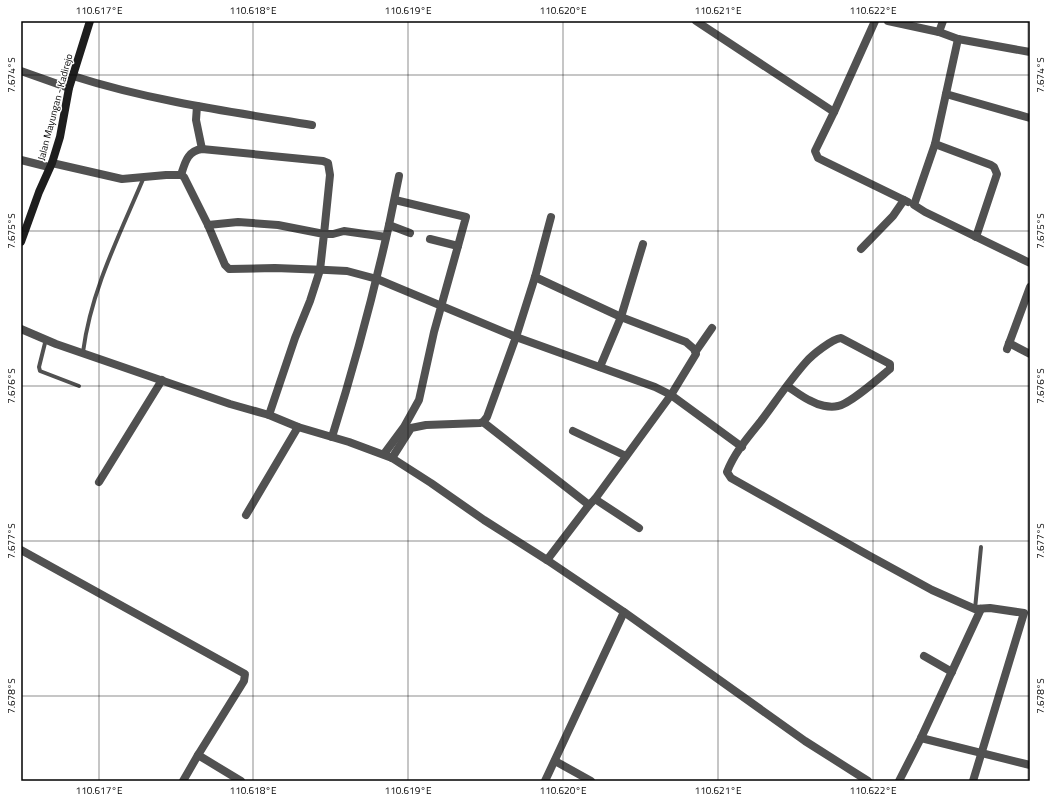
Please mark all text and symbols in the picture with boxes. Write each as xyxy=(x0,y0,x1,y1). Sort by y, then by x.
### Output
text: 110.617°E xyxy=(76,3,123,18)
text: 110.618°E xyxy=(230,3,277,18)
text: 110.619°E xyxy=(385,3,432,18)
text: 110.620°E xyxy=(540,3,587,18)
text: 110.621°E xyxy=(695,3,742,18)
text: 110.622°E xyxy=(850,3,897,18)
street label: Jalan Mayungan - Kadirejo xyxy=(34,52,76,162)
text: 7.674°S xyxy=(4,57,19,93)
text: 7.674°S xyxy=(1033,57,1048,93)
text: 7.675°S xyxy=(4,213,19,249)
text: 7.675°S xyxy=(1033,213,1048,249)
text: 7.676°S xyxy=(4,368,19,404)
text: 7.676°S xyxy=(1033,368,1048,404)
text: 7.677°S xyxy=(4,523,19,559)
text: 7.677°S xyxy=(1033,523,1048,559)
text: 7.678°S xyxy=(4,678,19,714)
text: 7.678°S xyxy=(1033,678,1048,714)
text: 110.617°E xyxy=(76,783,123,798)
text: 110.618°E xyxy=(230,783,277,798)
text: 110.619°E xyxy=(385,783,432,798)
text: 110.620°E xyxy=(540,783,587,798)
text: 110.621°E xyxy=(695,783,742,798)
text: 110.622°E xyxy=(850,783,897,798)

